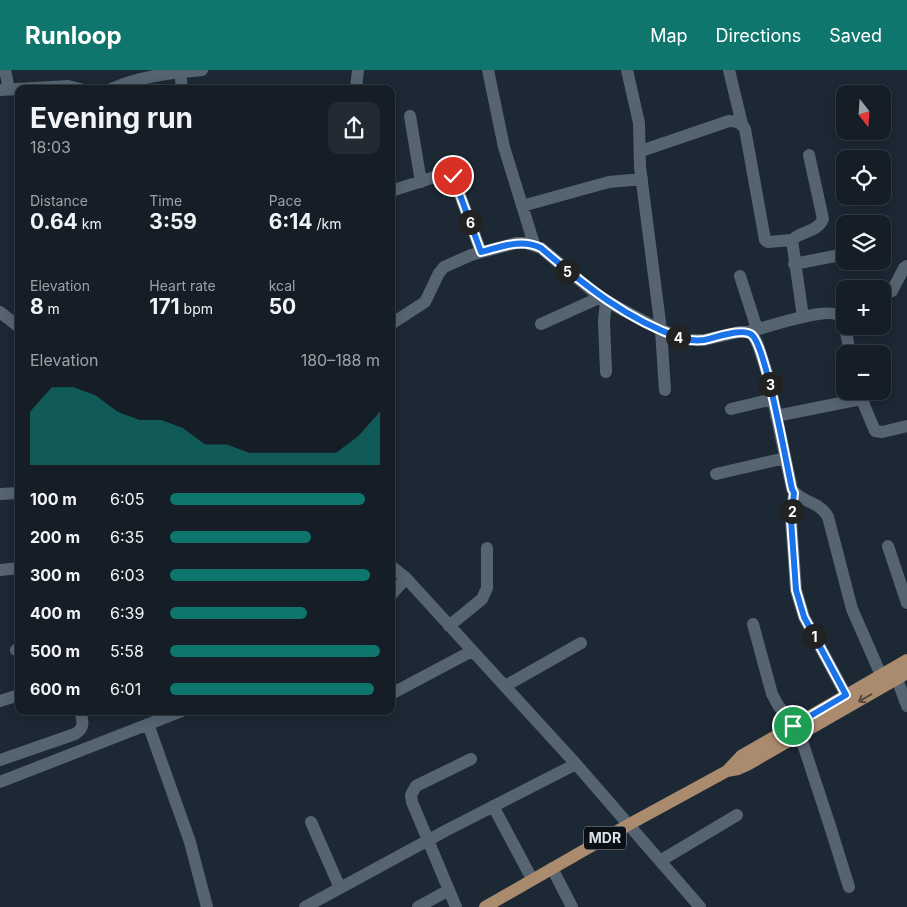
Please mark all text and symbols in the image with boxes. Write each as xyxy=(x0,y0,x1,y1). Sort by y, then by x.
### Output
text: Runloop xyxy=(25,21,122,50)
text: Map xyxy=(650,25,688,46)
text: Directions xyxy=(716,25,801,46)
text: Saved xyxy=(829,25,882,46)
north arrow xyxy=(836,85,891,140)
map controls xyxy=(836,85,891,400)
text: Evening run xyxy=(30,101,193,135)
button: share xyxy=(328,102,380,154)
text: 18:03 xyxy=(30,137,71,157)
button: locate xyxy=(836,150,891,205)
pin xyxy=(432,155,474,197)
icon: check xyxy=(439,162,467,190)
text: Distance xyxy=(30,192,88,209)
text: Time xyxy=(149,192,182,209)
text: Pace xyxy=(269,192,302,209)
text: 0.64 xyxy=(30,209,78,234)
text: 3:59 xyxy=(149,209,197,234)
text: 6:14 xyxy=(269,209,313,234)
pin: 6 xyxy=(458,210,482,234)
text: 6 xyxy=(466,214,475,231)
text: km xyxy=(78,215,102,232)
text: /km xyxy=(313,215,342,232)
button: layers xyxy=(836,215,891,270)
pin: 5 xyxy=(554,258,580,284)
text: 5 xyxy=(563,263,572,280)
text: Elevation xyxy=(30,277,90,294)
text: Heart rate xyxy=(149,277,216,294)
text: kcal xyxy=(269,277,295,294)
button: + xyxy=(836,280,891,335)
text: 8 xyxy=(30,294,44,319)
text: 171 xyxy=(149,294,180,319)
text: 50 xyxy=(269,294,296,319)
text: m xyxy=(44,300,60,317)
text: bpm xyxy=(180,300,213,317)
pin: 4 xyxy=(666,324,690,350)
text: 4 xyxy=(674,329,683,346)
button: − xyxy=(836,345,891,400)
text: Elevation xyxy=(30,350,99,370)
text: 180–188 m xyxy=(301,350,380,370)
pin: 3 xyxy=(758,372,782,396)
text: 3 xyxy=(766,376,775,393)
text: 100 m xyxy=(30,489,77,509)
text: 6:05 xyxy=(110,489,144,509)
pin: 2 xyxy=(780,498,804,524)
text: 2 xyxy=(788,503,797,520)
text: 200 m xyxy=(30,527,80,547)
text: 6:35 xyxy=(110,527,144,547)
text: 300 m xyxy=(30,565,80,585)
text: 6:03 xyxy=(110,565,145,585)
text: 400 m xyxy=(30,603,81,623)
text: 6:39 xyxy=(110,603,144,623)
pin: 1 xyxy=(802,624,826,648)
text: 1 xyxy=(811,628,818,645)
text: 500 m xyxy=(30,641,80,661)
text: 5:58 xyxy=(110,641,144,661)
text: 600 m xyxy=(30,679,80,699)
text: 6:01 xyxy=(110,679,141,699)
one-way arrow xyxy=(858,693,872,703)
pin xyxy=(772,705,814,747)
icon: arrive xyxy=(779,712,807,740)
road number: MDR xyxy=(584,826,626,850)

